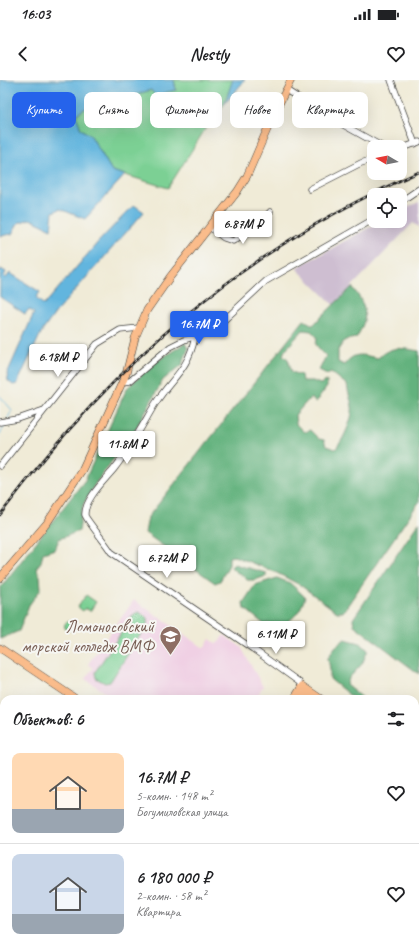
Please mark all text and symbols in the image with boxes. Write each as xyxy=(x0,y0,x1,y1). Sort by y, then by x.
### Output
text: 16:03 xyxy=(20,5,50,24)
icon: back xyxy=(12,43,34,65)
text: Nestly xyxy=(190,43,229,65)
icon: heart xyxy=(385,43,407,65)
chip: Купить xyxy=(12,92,76,128)
chip: Снять xyxy=(84,92,142,128)
chip: Фильтры xyxy=(150,92,222,128)
chip: Новое xyxy=(230,92,284,128)
chip: Квартира xyxy=(292,92,368,128)
north arrow xyxy=(367,140,407,180)
map controls xyxy=(367,140,407,228)
button: locate xyxy=(367,188,407,228)
pin: 6.87M ₽ xyxy=(206,211,280,245)
text: 6.87M ₽ xyxy=(223,216,263,232)
pin: 16.7M ₽ xyxy=(162,311,236,345)
text: 16.7M ₽ xyxy=(179,316,219,332)
pin: 6.18M ₽ xyxy=(21,344,95,378)
text: 6.18M ₽ xyxy=(38,349,78,365)
pin: 11.8M ₽ xyxy=(90,431,164,465)
text: 11.8M ₽ xyxy=(107,436,147,452)
pin: 6.72M ₽ xyxy=(130,545,204,579)
text: 6.72M ₽ xyxy=(147,550,187,566)
place label: Ломоносовский морской колледж ВМФ xyxy=(22,616,156,657)
pin: 6.11M ₽ xyxy=(239,621,313,655)
school or university icon: Ломоносовский морской колледж ВМФ xyxy=(157,623,183,656)
text: 6.11M ₽ xyxy=(256,626,296,642)
icon: filters xyxy=(385,708,407,730)
text: Объектов: 6 xyxy=(12,709,83,730)
text: 16.7M ₽ xyxy=(136,767,188,788)
icon: home xyxy=(44,769,92,817)
icon: heart xyxy=(385,782,407,804)
text: 5-комн. · 148 m² xyxy=(136,788,212,804)
text: Богумиловская улица xyxy=(136,804,228,820)
text: 6 180 000 ₽ xyxy=(136,867,211,888)
icon: home xyxy=(44,870,92,918)
icon: heart xyxy=(385,883,407,905)
text: 2-комн. · 58 m² xyxy=(136,888,206,904)
text: Квартира xyxy=(136,904,180,920)

